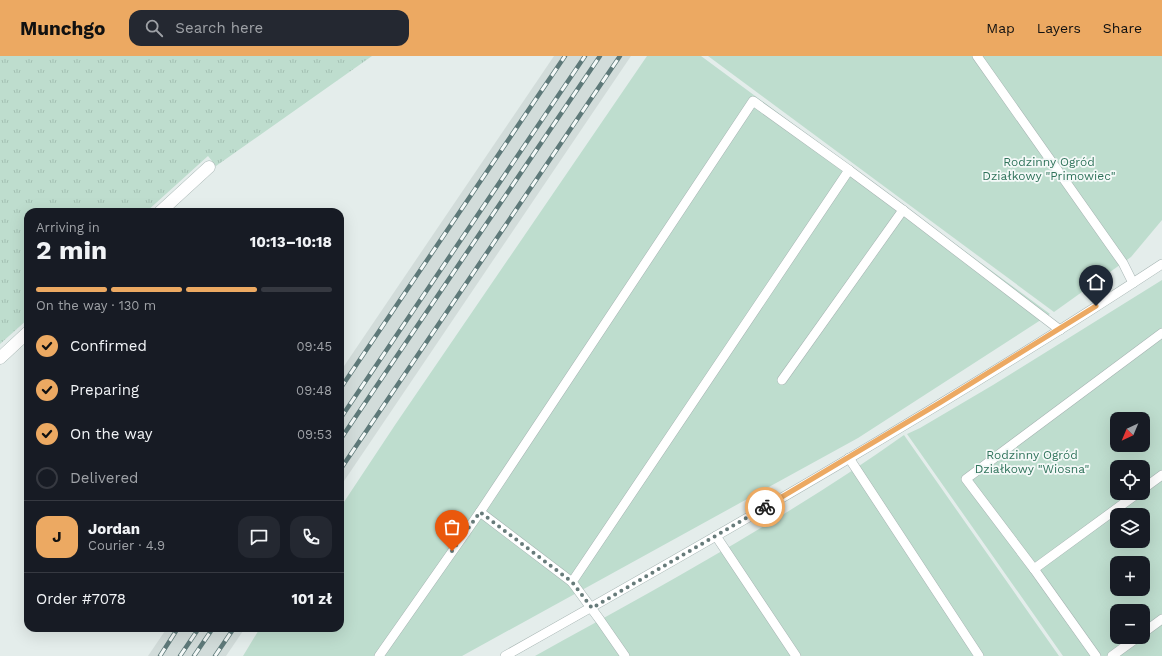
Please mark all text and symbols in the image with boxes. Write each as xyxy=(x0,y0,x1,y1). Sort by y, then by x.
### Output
search box xyxy=(129,10,409,46)
text: Munchgo xyxy=(20,17,105,40)
icon: search xyxy=(143,17,165,39)
text: Search here xyxy=(175,19,263,37)
text: Map xyxy=(986,20,1015,36)
text: Layers xyxy=(1037,20,1081,36)
text: Share xyxy=(1103,20,1142,36)
park label: Rodzinny Ogród Działkowy "Primowiec" xyxy=(982,155,1116,183)
text: Arriving in xyxy=(36,220,100,235)
text: 10:13–10:18 xyxy=(250,233,332,251)
text: 2 min xyxy=(36,235,107,265)
pin xyxy=(1079,265,1113,306)
icon: home xyxy=(1085,271,1107,293)
text: On the way · 130 m xyxy=(36,298,156,313)
icon: check xyxy=(36,335,58,357)
text: Confirmed xyxy=(70,337,147,355)
text: 09:45 xyxy=(297,339,332,354)
icon: check xyxy=(36,379,58,401)
text: Preparing xyxy=(70,381,139,399)
text: 09:48 xyxy=(296,383,332,398)
north arrow xyxy=(1110,412,1150,452)
map controls xyxy=(1110,412,1150,644)
icon: check xyxy=(36,423,58,445)
text: On the way xyxy=(70,425,152,443)
text: 09:53 xyxy=(297,427,332,442)
park label: Rodzinny Ogród Działkowy "Wiosna" xyxy=(975,448,1089,476)
button: locate xyxy=(1110,460,1150,500)
text: Delivered xyxy=(70,469,138,487)
courier xyxy=(745,487,785,527)
icon: bike xyxy=(754,496,776,518)
button: layers xyxy=(1110,508,1150,548)
pin xyxy=(435,510,469,551)
button: chat xyxy=(238,516,280,558)
button: phone xyxy=(290,516,332,558)
icon: bag xyxy=(441,516,463,538)
text: Jordan xyxy=(88,520,140,538)
text: J xyxy=(52,528,62,546)
text: Courier · 4.9 xyxy=(88,538,165,553)
button: + xyxy=(1110,556,1150,596)
text: Order #7078 xyxy=(36,590,126,608)
text: 101 zł xyxy=(291,590,332,608)
button: − xyxy=(1110,604,1150,644)

